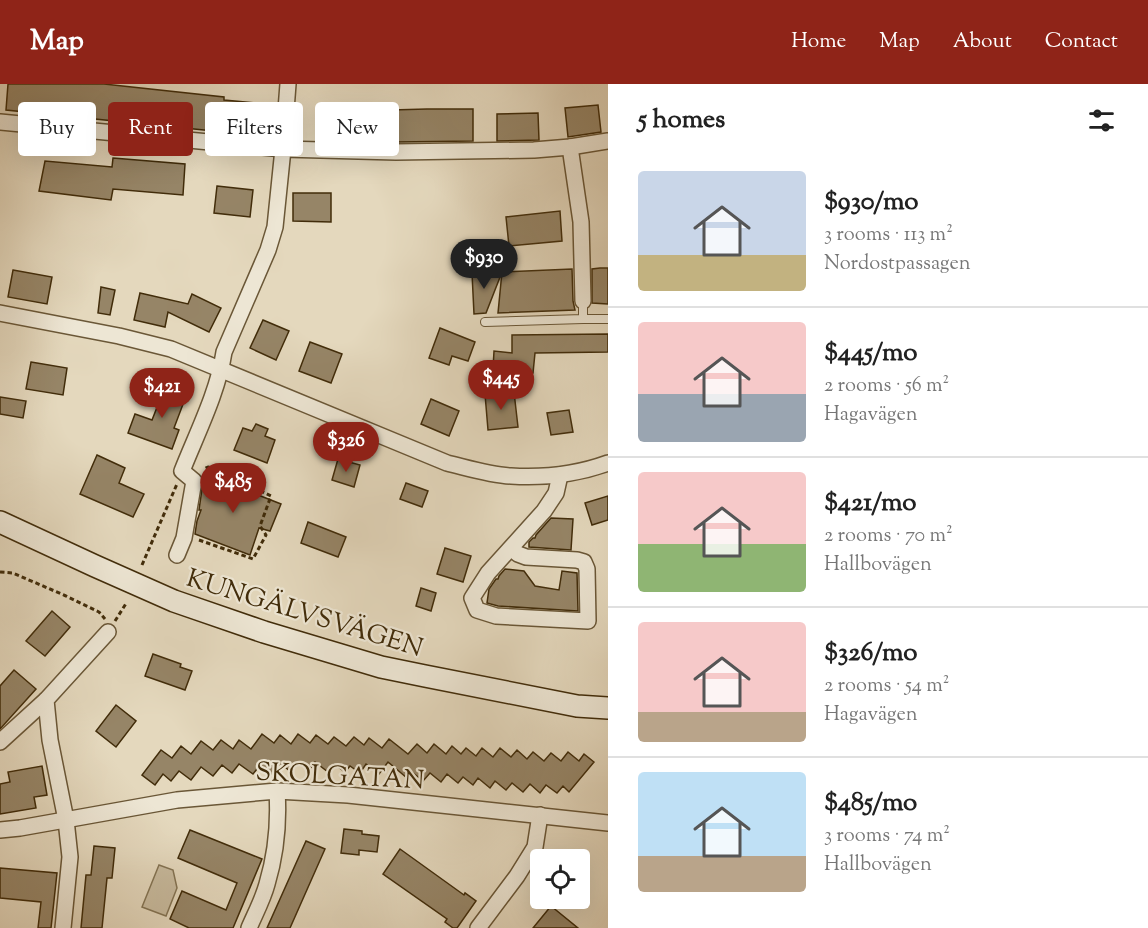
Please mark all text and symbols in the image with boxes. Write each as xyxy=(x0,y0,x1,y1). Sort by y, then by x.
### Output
text: Map xyxy=(30,22,84,62)
text: Home xyxy=(791,27,846,57)
text: Map xyxy=(879,27,920,57)
text: About xyxy=(953,27,1012,57)
text: Contact xyxy=(1045,27,1118,57)
chip: Buy xyxy=(18,102,96,156)
chip: Rent xyxy=(108,102,193,156)
chip: Filters xyxy=(205,102,303,156)
chip: New xyxy=(315,102,399,156)
text: 5 homes xyxy=(638,102,725,139)
icon: filters xyxy=(1085,104,1118,137)
text: $930/mo xyxy=(824,184,918,221)
icon: home xyxy=(686,195,758,267)
text: 3 rooms · 113 m² xyxy=(824,221,953,250)
pin: $930 xyxy=(448,239,520,290)
text: $930 xyxy=(465,244,503,273)
text: Nordostpassagen xyxy=(824,250,971,279)
text: $445/mo xyxy=(824,335,917,372)
icon: home xyxy=(686,346,758,418)
pin: $445 xyxy=(465,360,537,411)
text: $445 xyxy=(482,365,520,394)
pin: $421 xyxy=(126,368,198,419)
text: 2 rooms · 56 m² xyxy=(824,372,949,401)
text: $421 xyxy=(144,373,180,402)
text: Hagavägen xyxy=(824,401,918,430)
pin: $326 xyxy=(310,422,382,473)
text: $326 xyxy=(327,427,365,456)
pin: $485 xyxy=(197,463,269,514)
text: $485 xyxy=(214,468,252,497)
text: $421/mo xyxy=(824,485,916,522)
icon: home xyxy=(686,496,758,568)
text: 2 rooms · 70 m² xyxy=(824,522,953,551)
text: Hallbovägen xyxy=(824,551,932,580)
street label: KUNGÄLVSVÄGEN xyxy=(181,561,427,668)
text: $326/mo xyxy=(824,635,917,672)
icon: home xyxy=(686,646,758,718)
text: 2 rooms · 54 m² xyxy=(824,672,949,701)
text: Hagavägen xyxy=(824,701,918,730)
street label: SKOLGATAN xyxy=(255,755,425,800)
text: $485/mo xyxy=(824,785,917,822)
icon: home xyxy=(686,796,758,868)
text: 3 rooms · 74 m² xyxy=(824,822,950,851)
map controls xyxy=(530,849,590,909)
button: locate xyxy=(530,849,590,909)
text: Hallbovägen xyxy=(824,851,932,880)

